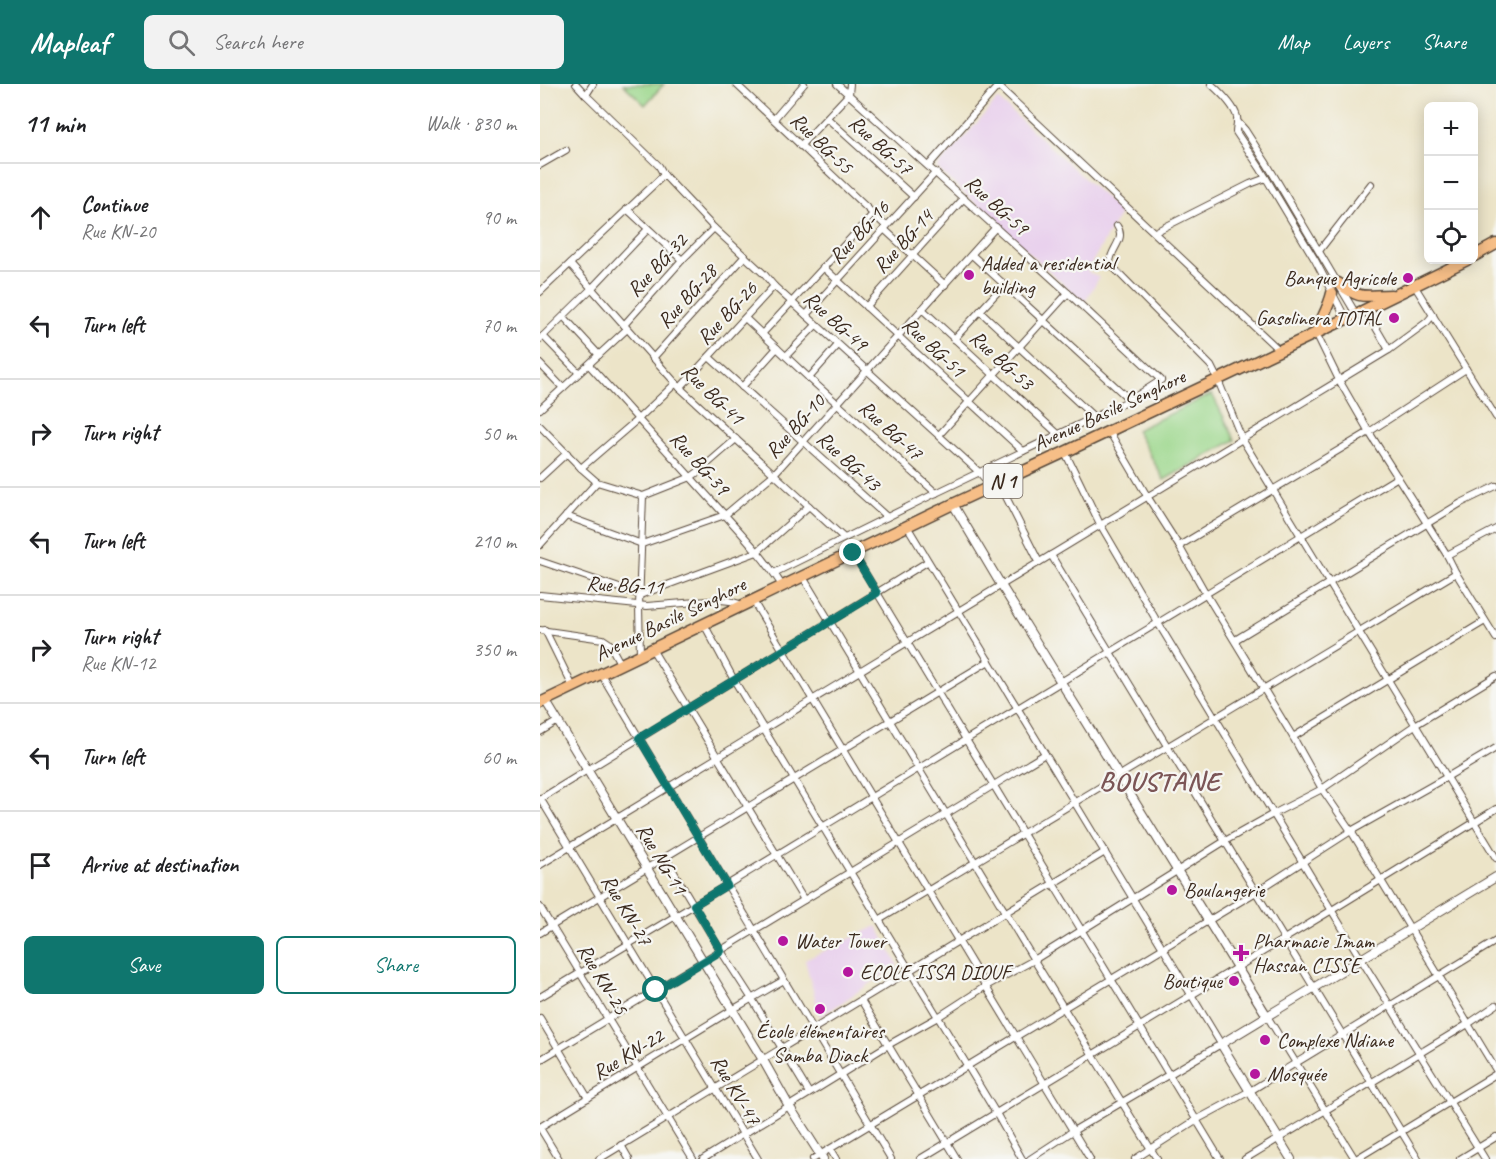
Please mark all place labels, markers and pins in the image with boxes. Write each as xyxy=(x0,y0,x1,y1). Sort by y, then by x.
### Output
place label: Added a residential building xyxy=(981,250,1119,300)
place label: Banque Agricole xyxy=(1284,265,1397,291)
marker: Added a residential building xyxy=(962,268,976,282)
marker: Banque Agricole xyxy=(1401,271,1415,285)
place label: Gasolinera TOTAL xyxy=(1256,305,1383,331)
marker: Gasolinera TOTAL xyxy=(1387,311,1401,325)
place label: Boulangerie xyxy=(1184,877,1265,903)
marker: Boulangerie xyxy=(1165,883,1179,897)
place label: Water Tower xyxy=(795,928,889,954)
place label: Pharmacie Imam Hassan CISSE xyxy=(1253,928,1376,978)
marker: Water Tower xyxy=(776,934,790,948)
marker: Pharmacie Imam Hassan CISSE xyxy=(1234,946,1248,960)
place label: ECOLE ISSA DIOUF xyxy=(860,959,1013,985)
marker: ECOLE ISSA DIOUF xyxy=(841,965,855,979)
place label: Boutique xyxy=(1163,968,1223,994)
marker: Boutique xyxy=(1227,974,1241,988)
marker: École élémentaires Samba Diack xyxy=(813,1002,827,1016)
place label: École élémentaires Samba Diack xyxy=(756,1018,886,1068)
place label: Complexe Ndiane xyxy=(1277,1027,1394,1053)
marker: Complexe Ndiane xyxy=(1258,1033,1272,1047)
place label: Mosquée xyxy=(1267,1061,1328,1087)
marker: Mosquée xyxy=(1248,1067,1262,1081)

